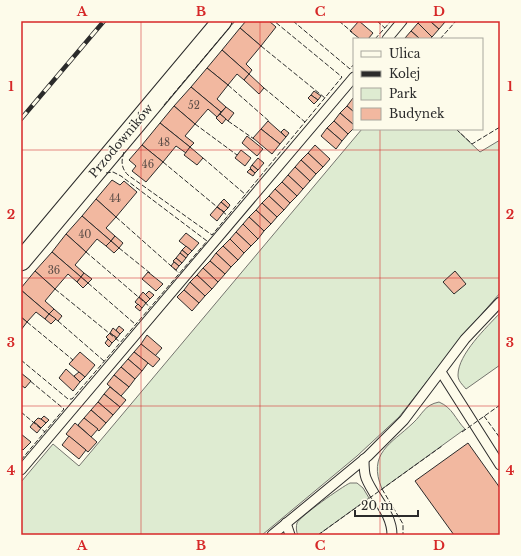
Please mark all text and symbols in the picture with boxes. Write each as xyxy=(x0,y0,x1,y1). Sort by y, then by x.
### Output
text: A xyxy=(76,3,88,20)
text: B xyxy=(196,3,206,20)
text: C xyxy=(315,3,326,20)
text: D xyxy=(433,3,445,20)
legend xyxy=(353,38,483,130)
text: Ulica xyxy=(389,46,421,61)
text: Kolej xyxy=(389,66,420,81)
text: 1 xyxy=(8,78,14,95)
text: 1 xyxy=(507,78,513,95)
text: Park xyxy=(389,86,417,101)
house number: 52 xyxy=(188,99,200,112)
street label: Przodowników xyxy=(85,100,156,181)
text: Budynek xyxy=(389,106,445,121)
house number: 48 xyxy=(158,136,170,149)
house number: 46 xyxy=(142,158,154,171)
house number: 44 xyxy=(109,192,121,205)
text: 2 xyxy=(7,206,15,223)
text: 2 xyxy=(506,206,514,223)
house number: 40 xyxy=(79,228,92,241)
house number: 36 xyxy=(48,264,60,277)
text: 3 xyxy=(7,334,15,351)
text: 3 xyxy=(506,334,514,351)
text: 4 xyxy=(7,462,16,479)
text: 4 xyxy=(506,462,515,479)
scale bar xyxy=(355,492,418,518)
text: 20 m xyxy=(361,498,393,513)
text: A xyxy=(76,537,88,554)
text: B xyxy=(196,537,206,554)
text: C xyxy=(315,537,326,554)
text: D xyxy=(433,537,445,554)

